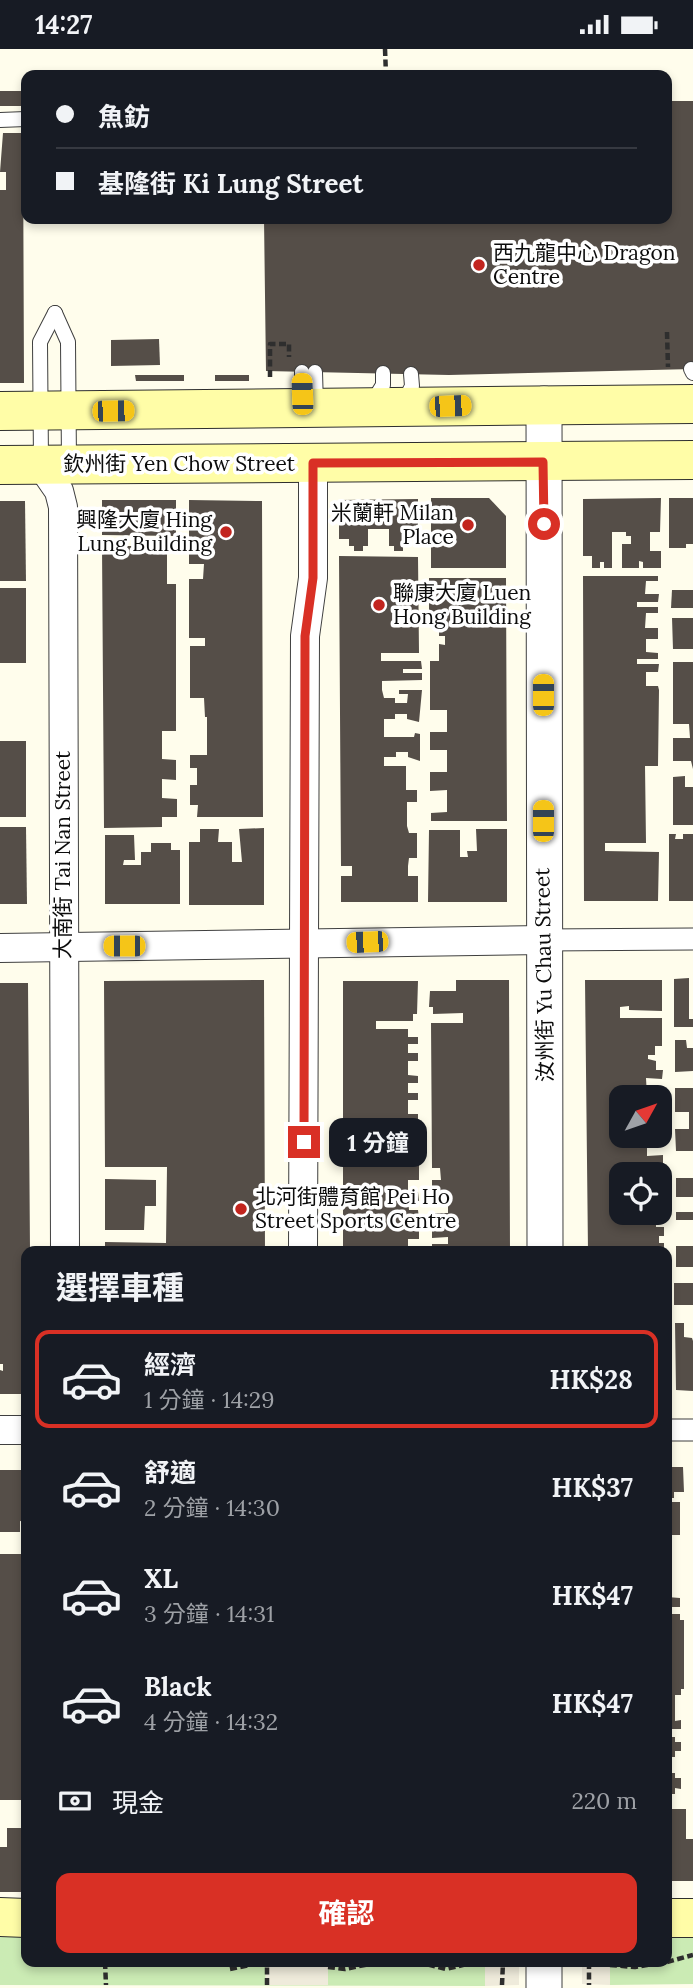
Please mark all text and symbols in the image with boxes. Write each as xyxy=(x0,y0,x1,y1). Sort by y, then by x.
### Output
text: 14:27 xyxy=(35,8,92,41)
text: 魚鈁 xyxy=(98,100,150,133)
text: 基隆街 Ki Lung Street xyxy=(98,167,363,200)
place label: 西九龍中心 Dragon Centre xyxy=(493,239,676,290)
marker: 西九龍中心 Dragon Centre xyxy=(471,257,487,273)
car xyxy=(291,373,314,415)
car xyxy=(429,395,472,417)
car xyxy=(92,400,135,422)
street label: 欽州街 Yen Chow Street xyxy=(63,450,296,477)
place label: 米蘭軒 Milan Place xyxy=(331,499,454,550)
place label: 興隆大廈 Hing Lung Building xyxy=(76,506,212,557)
route start xyxy=(528,508,560,540)
marker: 米蘭軒 Milan Place xyxy=(460,517,476,533)
marker: 興隆大廈 Hing Lung Building xyxy=(218,524,234,540)
place label: 聯康大廈 Luen Hong Building xyxy=(393,579,532,630)
marker: 聯康大廈 Luen Hong Building xyxy=(371,597,387,613)
car xyxy=(533,674,554,716)
street label: 大南街 Tai Nan Street xyxy=(49,750,76,959)
car xyxy=(533,800,554,842)
street label: 汝州街 Yu Chau Street xyxy=(528,867,559,1082)
car xyxy=(346,931,389,953)
car xyxy=(104,936,146,957)
north arrow xyxy=(609,1085,672,1148)
map controls xyxy=(609,1085,672,1225)
callout: 1 分鐘 xyxy=(328,1117,426,1167)
route end xyxy=(288,1126,320,1158)
text: 1 分鐘 xyxy=(347,1128,409,1157)
button: locate xyxy=(609,1162,672,1225)
place label: 北河街體育館 Pei Ho Street Sports Centre xyxy=(255,1183,456,1234)
marker: 北河街體育館 Pei Ho Street Sports Centre xyxy=(233,1201,249,1217)
text: 選擇車種 xyxy=(56,1267,184,1308)
icon: car xyxy=(60,1348,123,1411)
text: 經濟 xyxy=(144,1348,196,1381)
text: HK$28 xyxy=(549,1363,633,1396)
text: 1 分鐘 · 14:29 xyxy=(144,1385,275,1414)
icon: car xyxy=(60,1456,123,1519)
text: 舒適 xyxy=(144,1456,196,1489)
text: HK$37 xyxy=(551,1471,633,1504)
text: 2 分鐘 · 14:30 xyxy=(144,1493,280,1522)
text: XL xyxy=(144,1562,178,1595)
icon: car xyxy=(60,1564,123,1627)
text: HK$47 xyxy=(552,1579,633,1612)
text: 3 分鐘 · 14:31 xyxy=(144,1599,274,1628)
text: Black xyxy=(144,1670,212,1703)
icon: car xyxy=(60,1672,123,1735)
text: HK$47 xyxy=(552,1687,633,1720)
text: 4 分鐘 · 14:32 xyxy=(144,1707,278,1736)
icon: cash xyxy=(56,1782,94,1820)
text: 現金 xyxy=(112,1786,164,1819)
text: 220 m xyxy=(571,1786,637,1815)
button: 確認 xyxy=(56,1873,637,1953)

